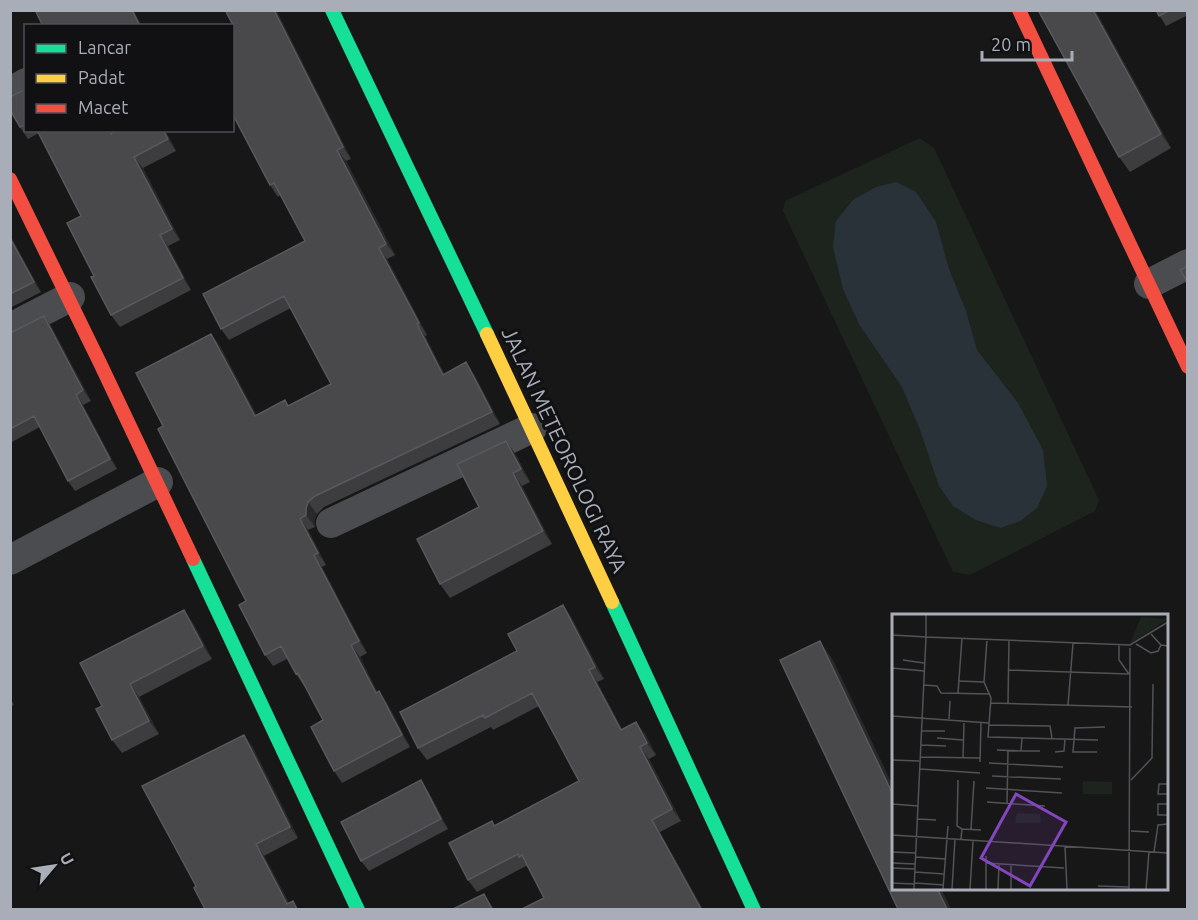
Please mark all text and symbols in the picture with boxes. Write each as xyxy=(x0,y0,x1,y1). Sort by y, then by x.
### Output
legend xyxy=(24,24,234,132)
scale bar xyxy=(982,24,1072,62)
text: 20 m xyxy=(991,34,1031,54)
text: Lancar xyxy=(78,37,131,57)
text: Padat xyxy=(78,67,125,87)
text: Macet xyxy=(78,97,128,117)
street label: JALAN METEOROLOGI RAYA xyxy=(497,323,633,576)
inset map xyxy=(892,614,1168,890)
north arrow xyxy=(24,836,84,896)
text: U xyxy=(57,849,78,868)

